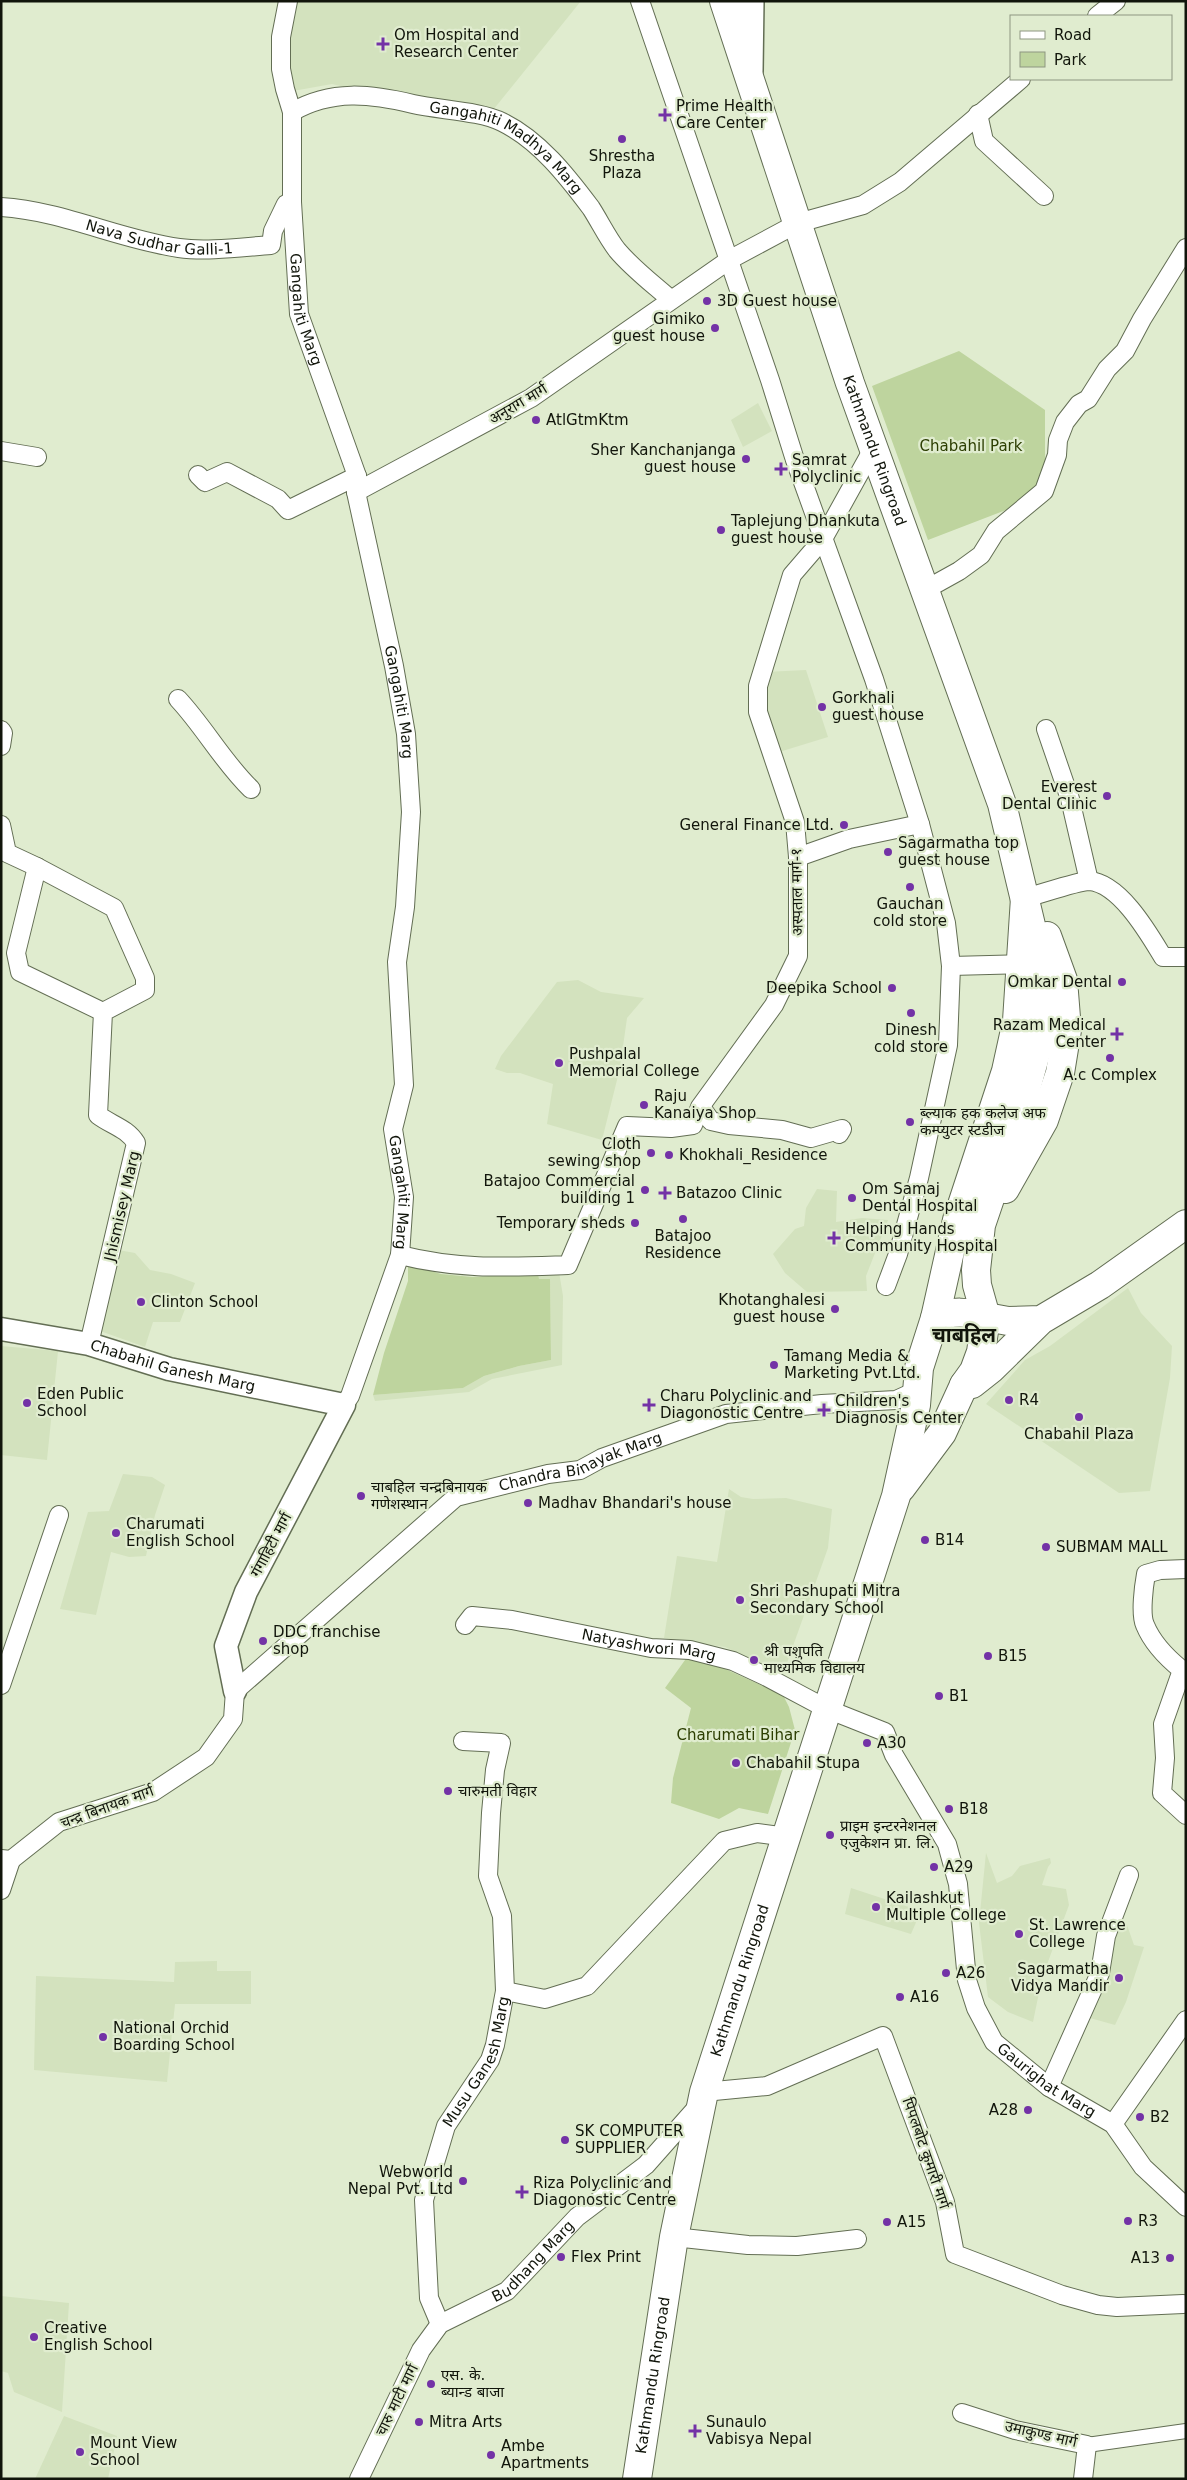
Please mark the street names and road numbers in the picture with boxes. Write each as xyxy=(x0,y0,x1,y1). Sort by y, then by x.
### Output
street label: Gangahiti Madhya Marg xyxy=(428,98,586,198)
street label: Nava Sudhar Galli-1 xyxy=(84,216,234,259)
street label: Gangahiti Marg xyxy=(286,253,326,368)
street label: Kathmandu Ringroad xyxy=(839,373,910,528)
street label: अनुराग मार्ग xyxy=(486,379,552,429)
street label: Gangahiti Marg xyxy=(381,643,417,760)
street label: अस्पताल मार्ग-१ xyxy=(787,848,807,936)
street label: Gangahiti Marg xyxy=(385,1134,413,1250)
street label: Jhismisey Marg xyxy=(100,1149,143,1264)
street label: Chabahil Ganesh Marg xyxy=(88,1336,257,1396)
street label: Chandra Binayak Marg xyxy=(497,1428,664,1495)
street label: गंगाहिटी मार्ग xyxy=(247,1509,296,1580)
street label: Natyashwori Marg xyxy=(580,1625,718,1665)
street label: चन्द्र बिनायक मार्ग xyxy=(58,1781,157,1832)
street label: Kathmandu Ringroad xyxy=(707,1902,773,2059)
street label: Musu Ganesh Marg xyxy=(439,1995,513,2131)
street label: Gaurighat Marg xyxy=(993,2039,1099,2121)
street label: पिपलबोट कुमारी मार्ग xyxy=(898,2095,954,2212)
street label: Budhang Marg xyxy=(489,2217,578,2306)
street label: Kathmandu Ringroad xyxy=(632,2295,674,2455)
street label: चारु माटी मार्ग xyxy=(372,2360,423,2439)
street label: उमाकुण्ड मार्ग xyxy=(1003,2417,1080,2452)

